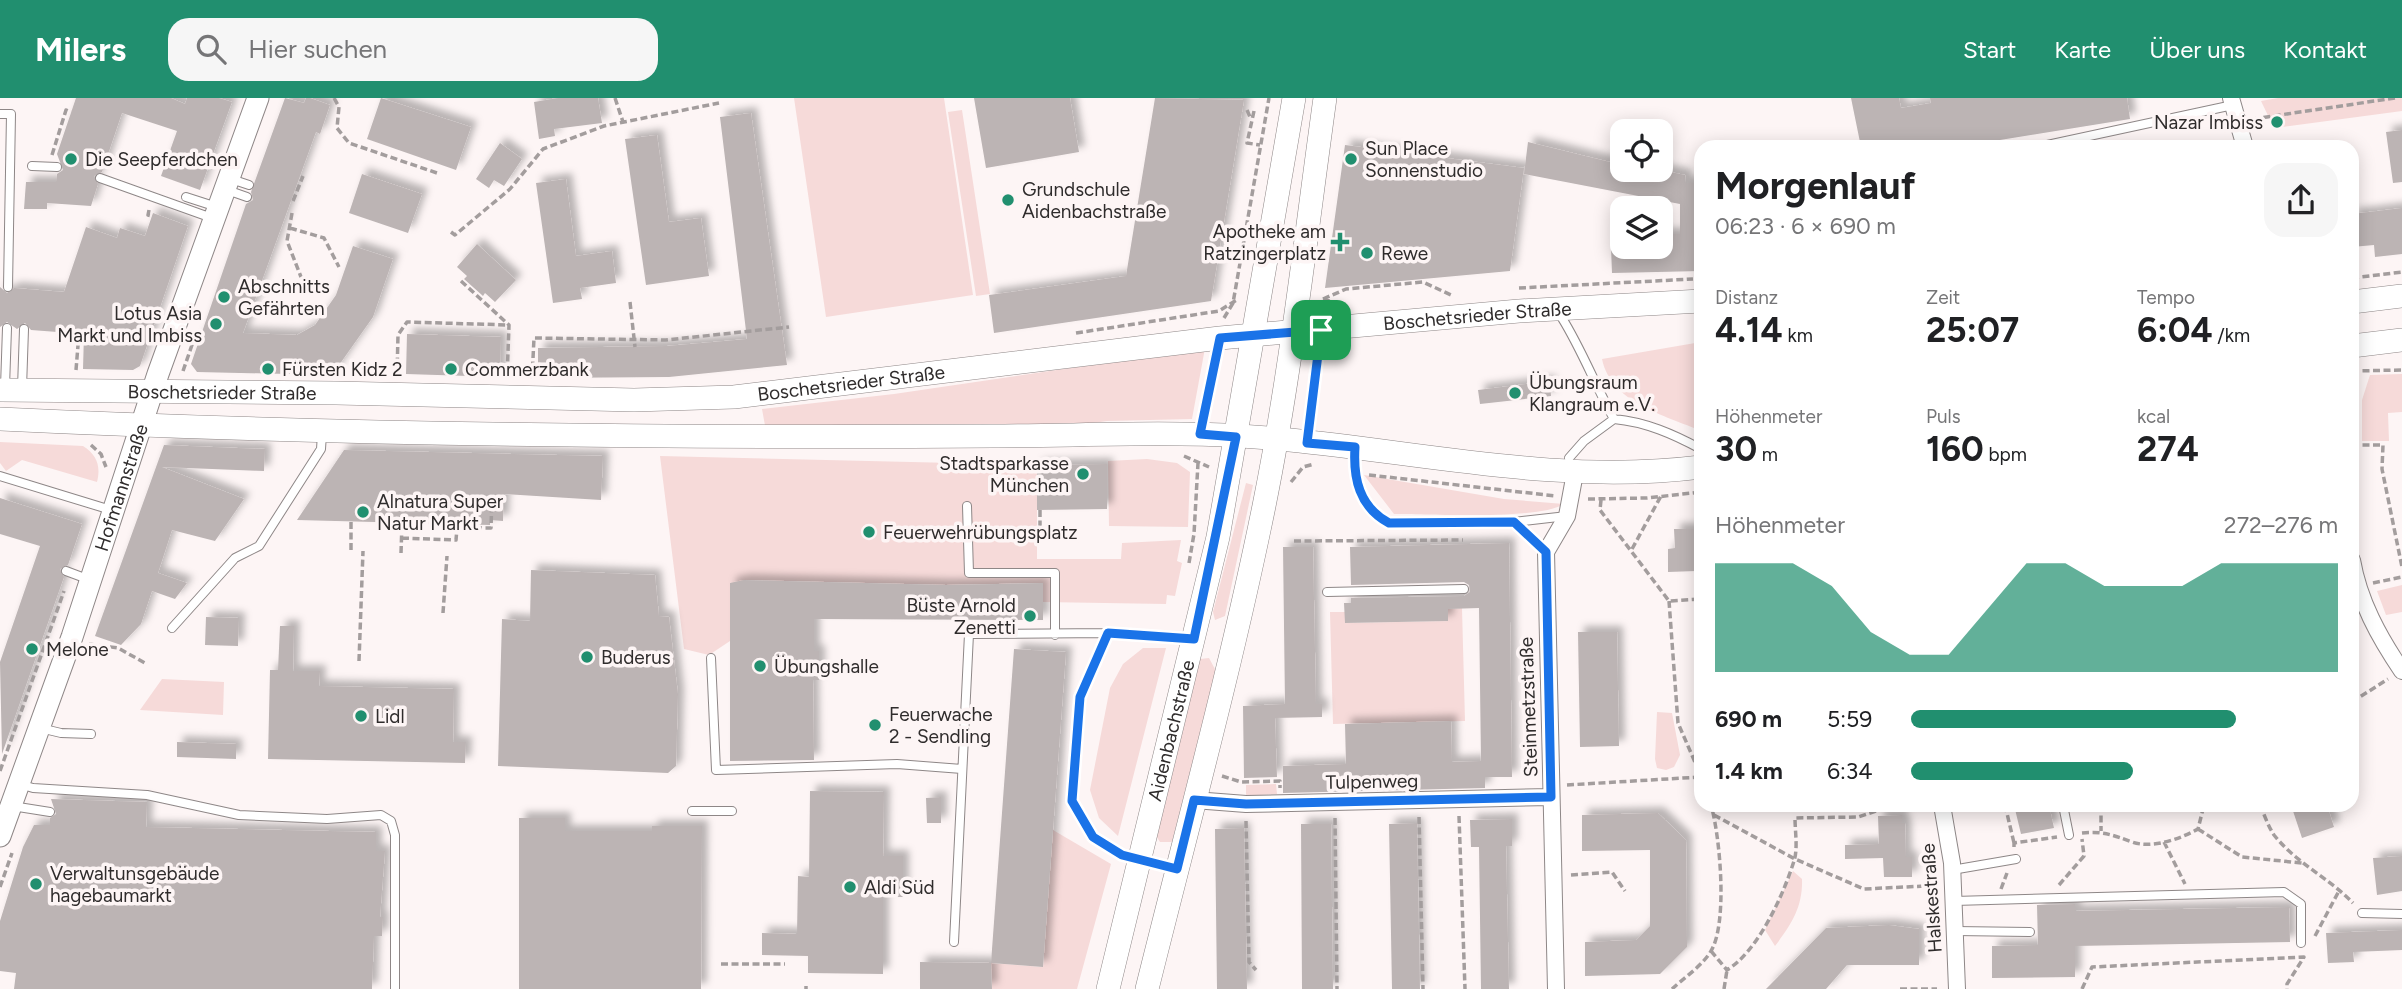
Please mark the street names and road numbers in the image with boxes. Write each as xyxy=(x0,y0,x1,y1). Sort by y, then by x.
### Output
street label: Boschetsrieder Straße xyxy=(1382,297,1572,335)
street label: Boschetsrieder Straße xyxy=(756,361,946,406)
street label: Boschetsrieder Straße xyxy=(127,380,316,405)
street label: Hofmannstraße xyxy=(90,421,153,554)
street label: Steinmetzstraße xyxy=(1515,636,1542,778)
street label: Aidenbachstraße xyxy=(1143,658,1200,804)
street label: Tulpenweg xyxy=(1325,769,1419,794)
street label: Halskestraße xyxy=(1916,842,1947,953)

